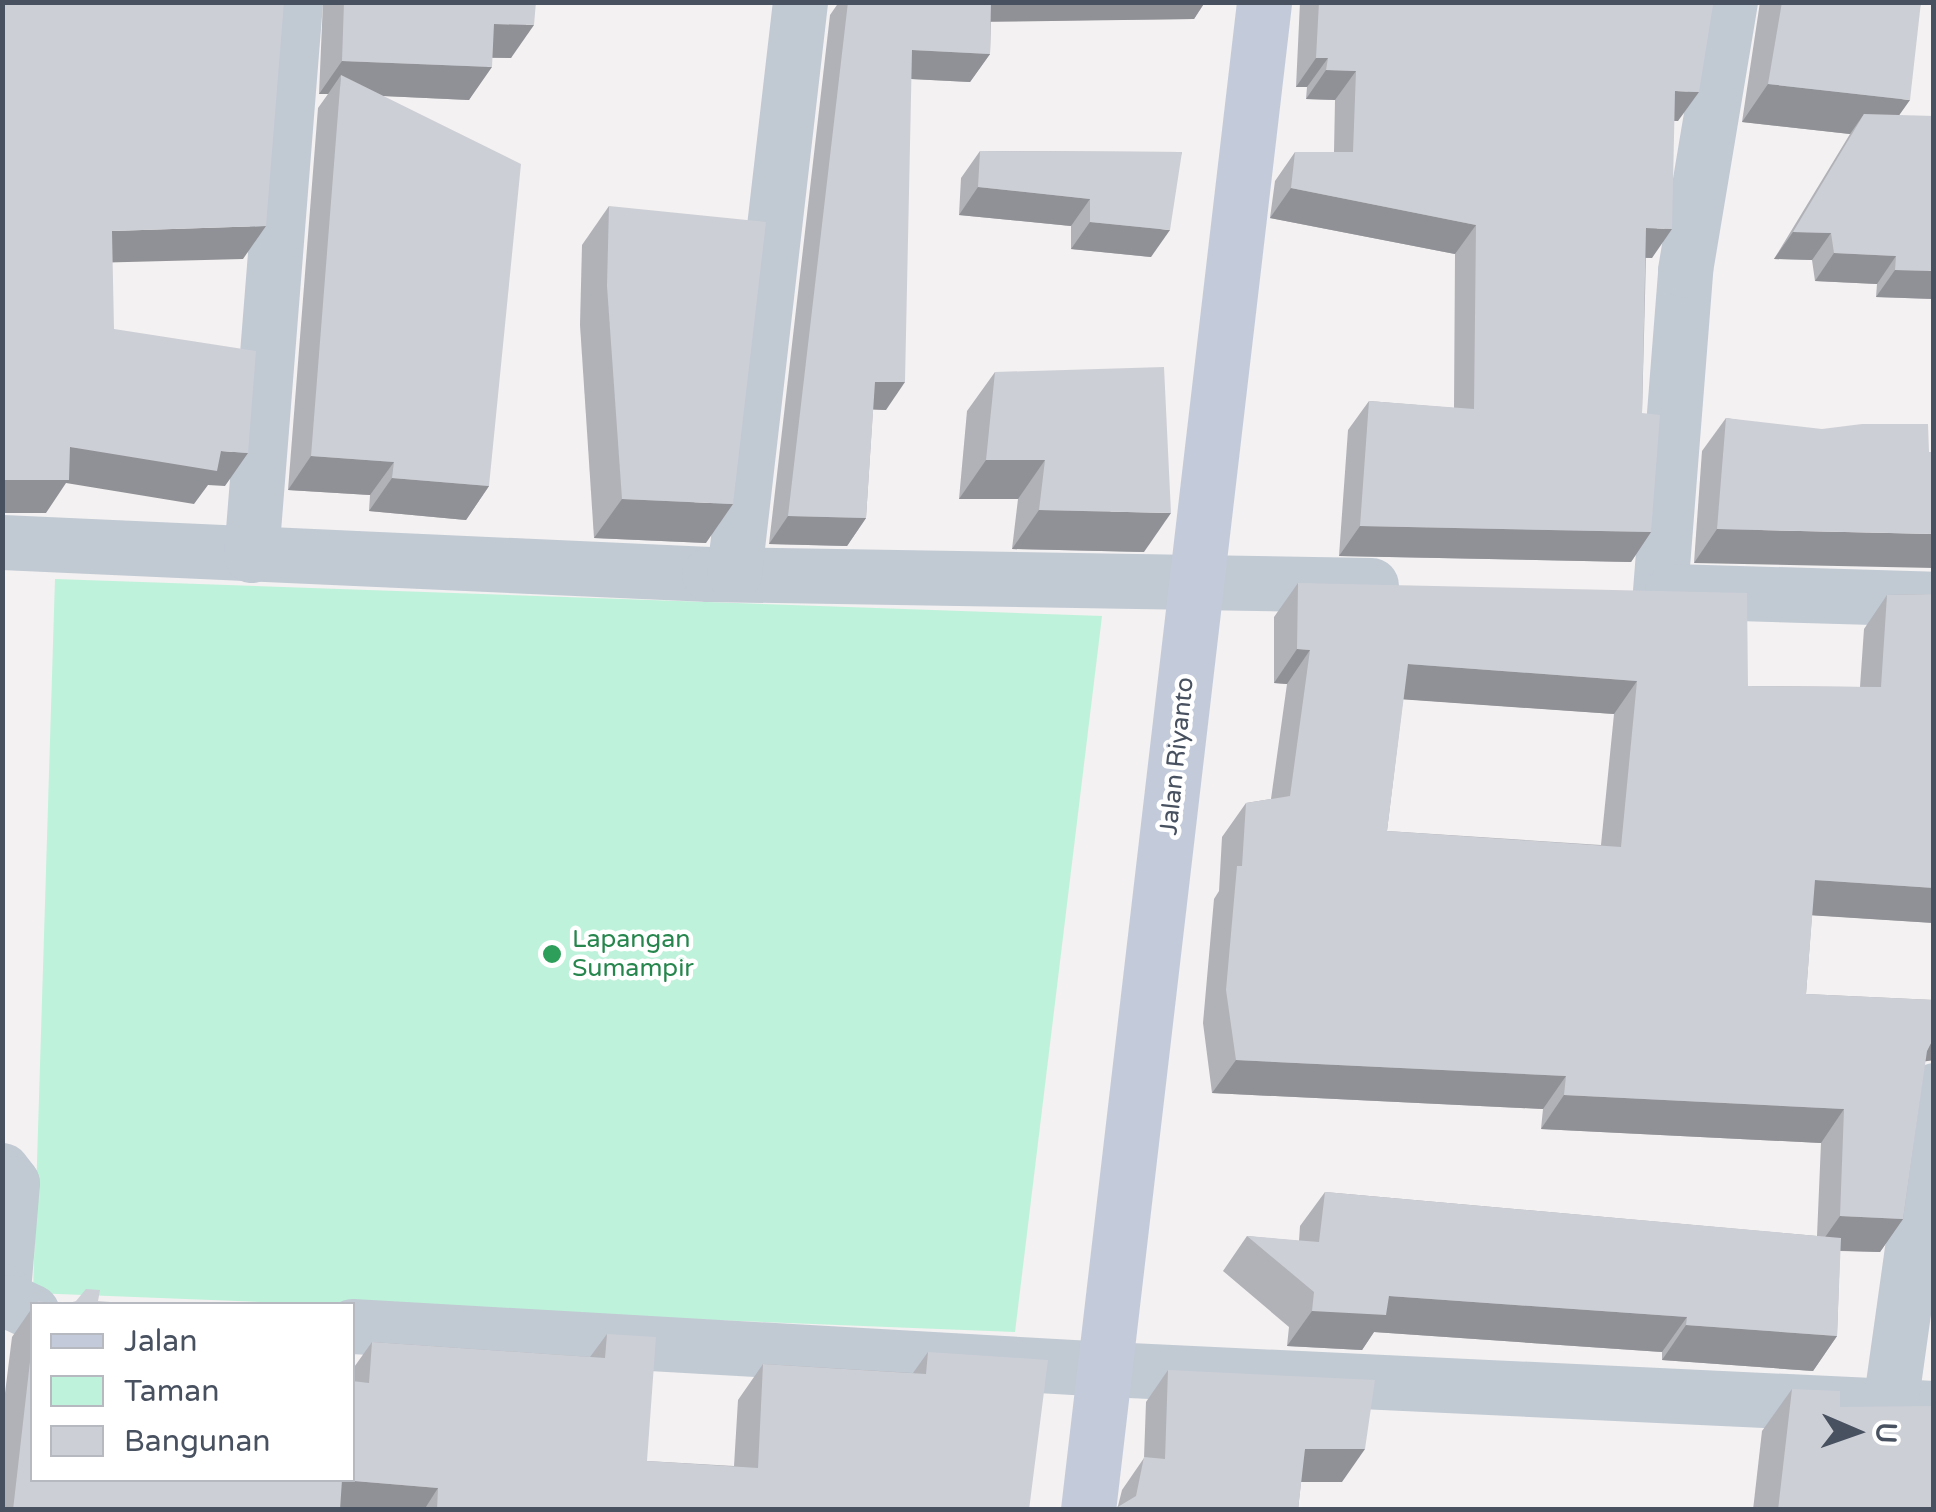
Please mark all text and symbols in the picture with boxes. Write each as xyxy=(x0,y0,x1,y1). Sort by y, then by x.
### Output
street label: Jalan Riyanto xyxy=(1154,676,1200,836)
place label: Lapangan Sumampir xyxy=(572,925,694,984)
marker: Lapangan Sumampir xyxy=(541,943,563,965)
legend xyxy=(30,1302,355,1482)
text: Jalan xyxy=(124,1323,197,1360)
text: Taman xyxy=(124,1373,219,1410)
north arrow xyxy=(1806,1382,1906,1482)
text: U xyxy=(1869,1422,1903,1444)
text: Bangunan xyxy=(124,1423,271,1460)

